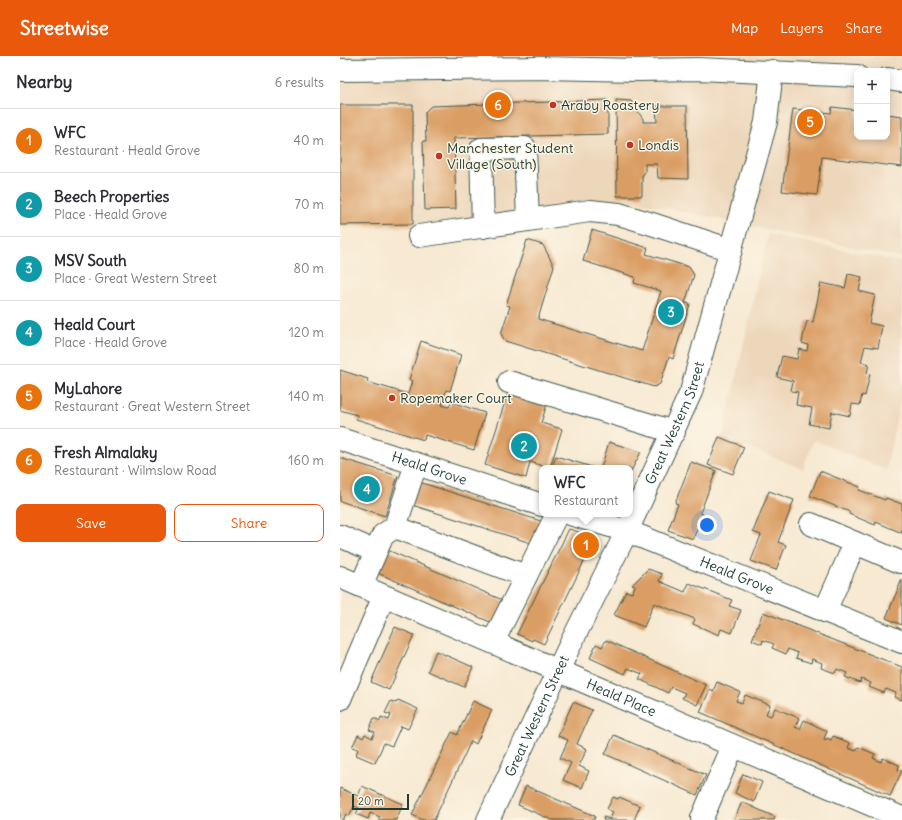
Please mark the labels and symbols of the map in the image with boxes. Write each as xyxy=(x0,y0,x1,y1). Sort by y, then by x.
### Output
pin: 6 xyxy=(485,90,511,120)
place label: Araby Roastery xyxy=(561,96,659,114)
marker: Araby Roastery xyxy=(548,100,558,110)
pin: 5 xyxy=(797,107,823,137)
place label: Londis xyxy=(638,136,679,154)
place label: Manchester Student Village (South) xyxy=(447,139,574,173)
marker: Londis xyxy=(625,140,635,150)
marker: Manchester Student Village (South) xyxy=(434,151,444,161)
pin: 3 xyxy=(658,297,684,327)
street label: Great Western Street xyxy=(641,359,708,487)
place label: Ropemaker Court xyxy=(400,389,512,407)
marker: Ropemaker Court xyxy=(387,393,397,403)
pin: 2 xyxy=(511,431,537,461)
street label: Heald Grove xyxy=(389,448,469,489)
pin: 4 xyxy=(354,474,380,504)
your location xyxy=(697,515,717,535)
pin: 1 xyxy=(573,530,599,560)
street label: Heald Grove xyxy=(697,552,777,598)
street label: Great Western Street xyxy=(501,652,573,779)
street label: Heald Place xyxy=(584,675,659,720)
scale bar xyxy=(352,792,409,811)

